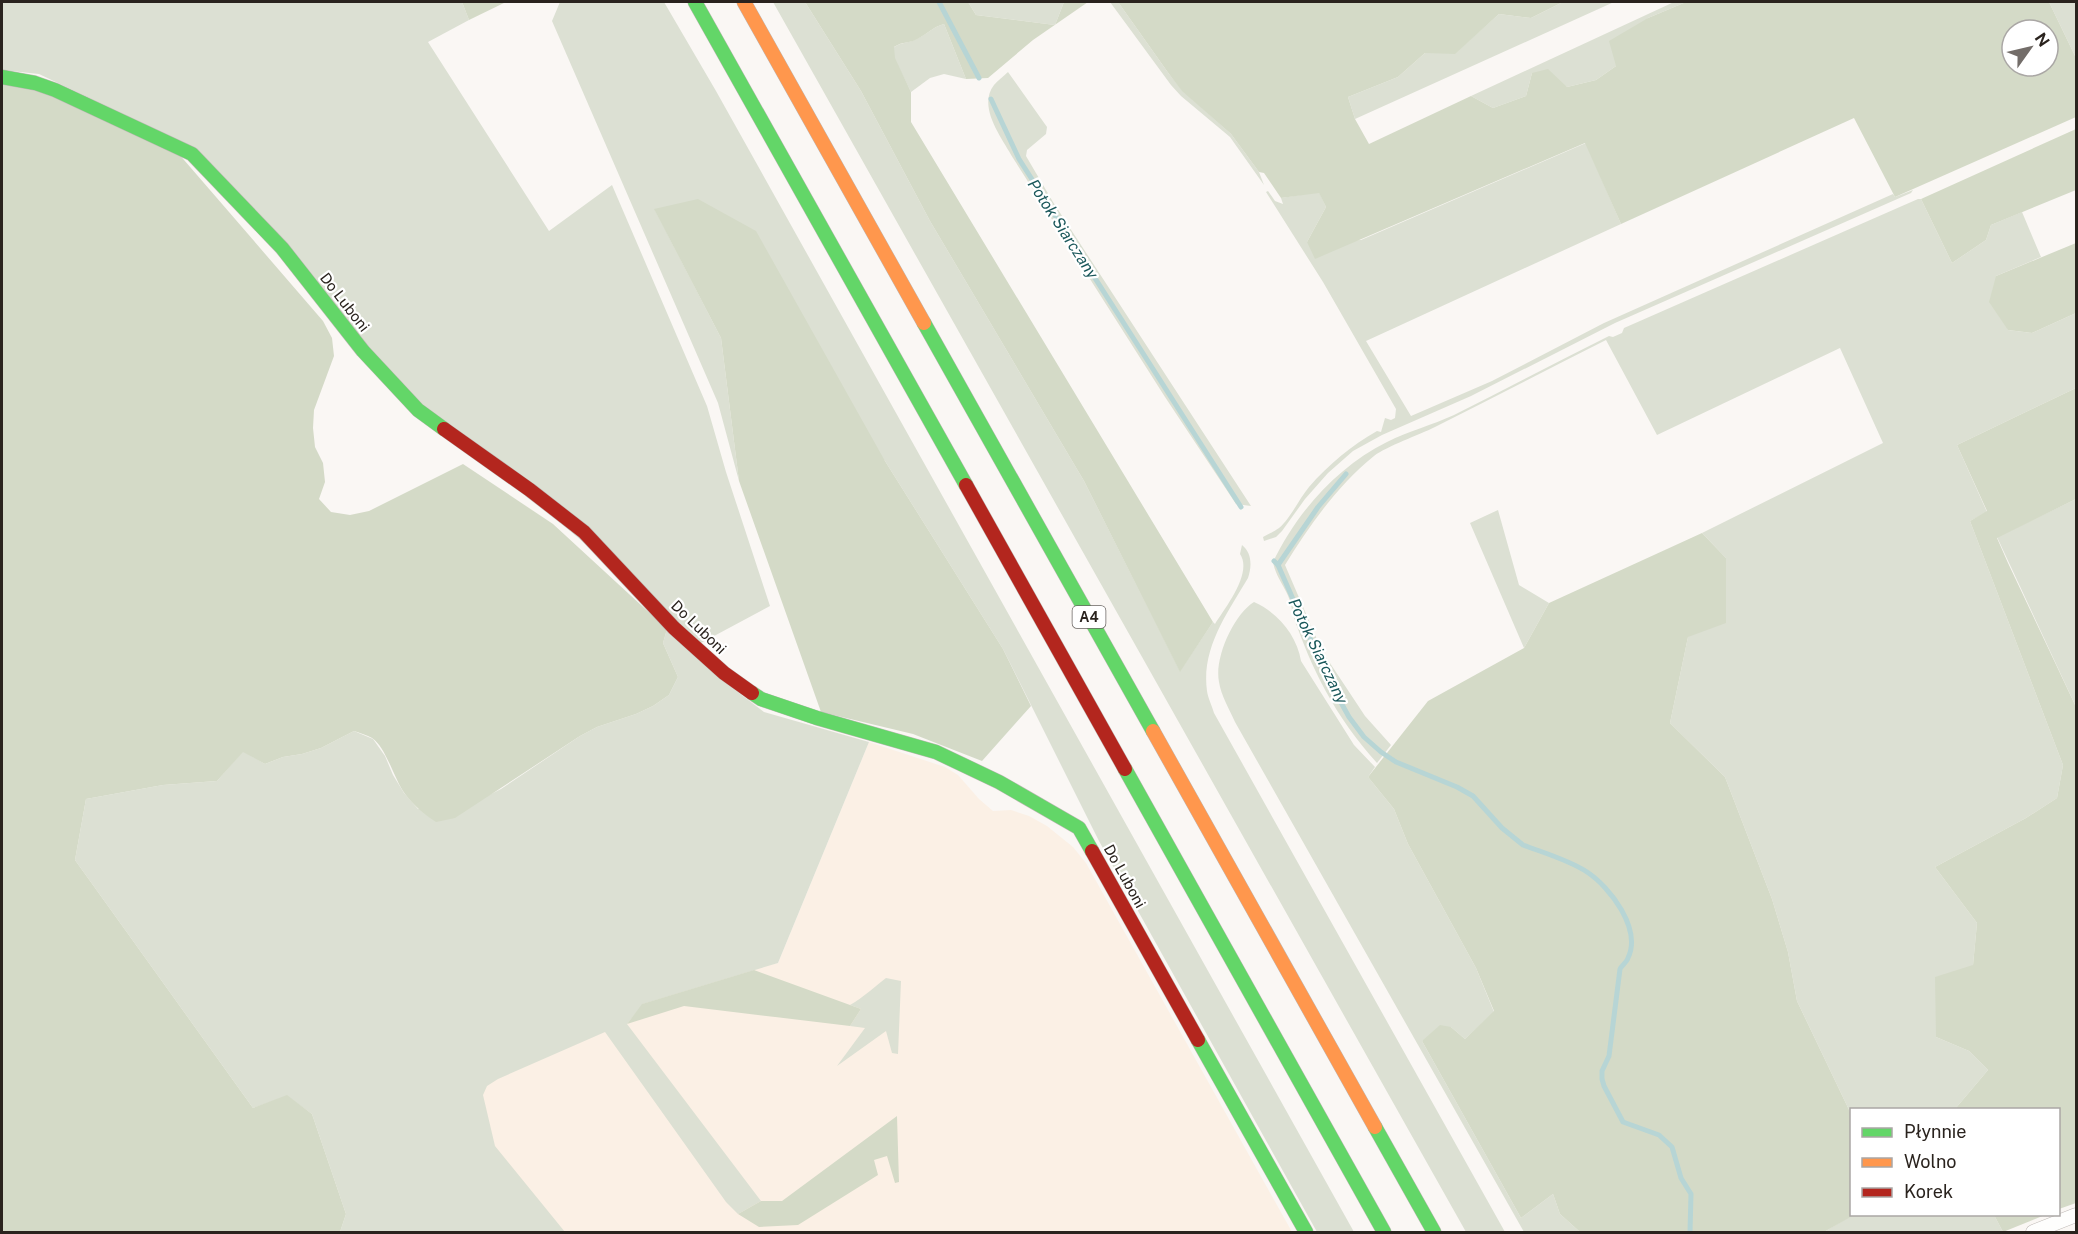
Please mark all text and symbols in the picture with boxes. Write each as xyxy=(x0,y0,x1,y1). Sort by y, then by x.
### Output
north arrow xyxy=(2000,18,2060,78)
text: N xyxy=(2031,29,2053,50)
water label: Potok Siarczany xyxy=(1024,176,1103,283)
street label: Do Luboni xyxy=(317,269,373,335)
water label: Potok Siarczany xyxy=(1284,595,1352,708)
street label: Do Luboni xyxy=(668,597,730,657)
road number: A4 xyxy=(1072,606,1106,628)
street label: Do Luboni xyxy=(1101,841,1149,911)
legend xyxy=(1850,1108,2060,1216)
text: Płynnie xyxy=(1904,1121,1967,1142)
text: Wolno xyxy=(1904,1151,1956,1172)
text: Korek xyxy=(1904,1181,1953,1202)

